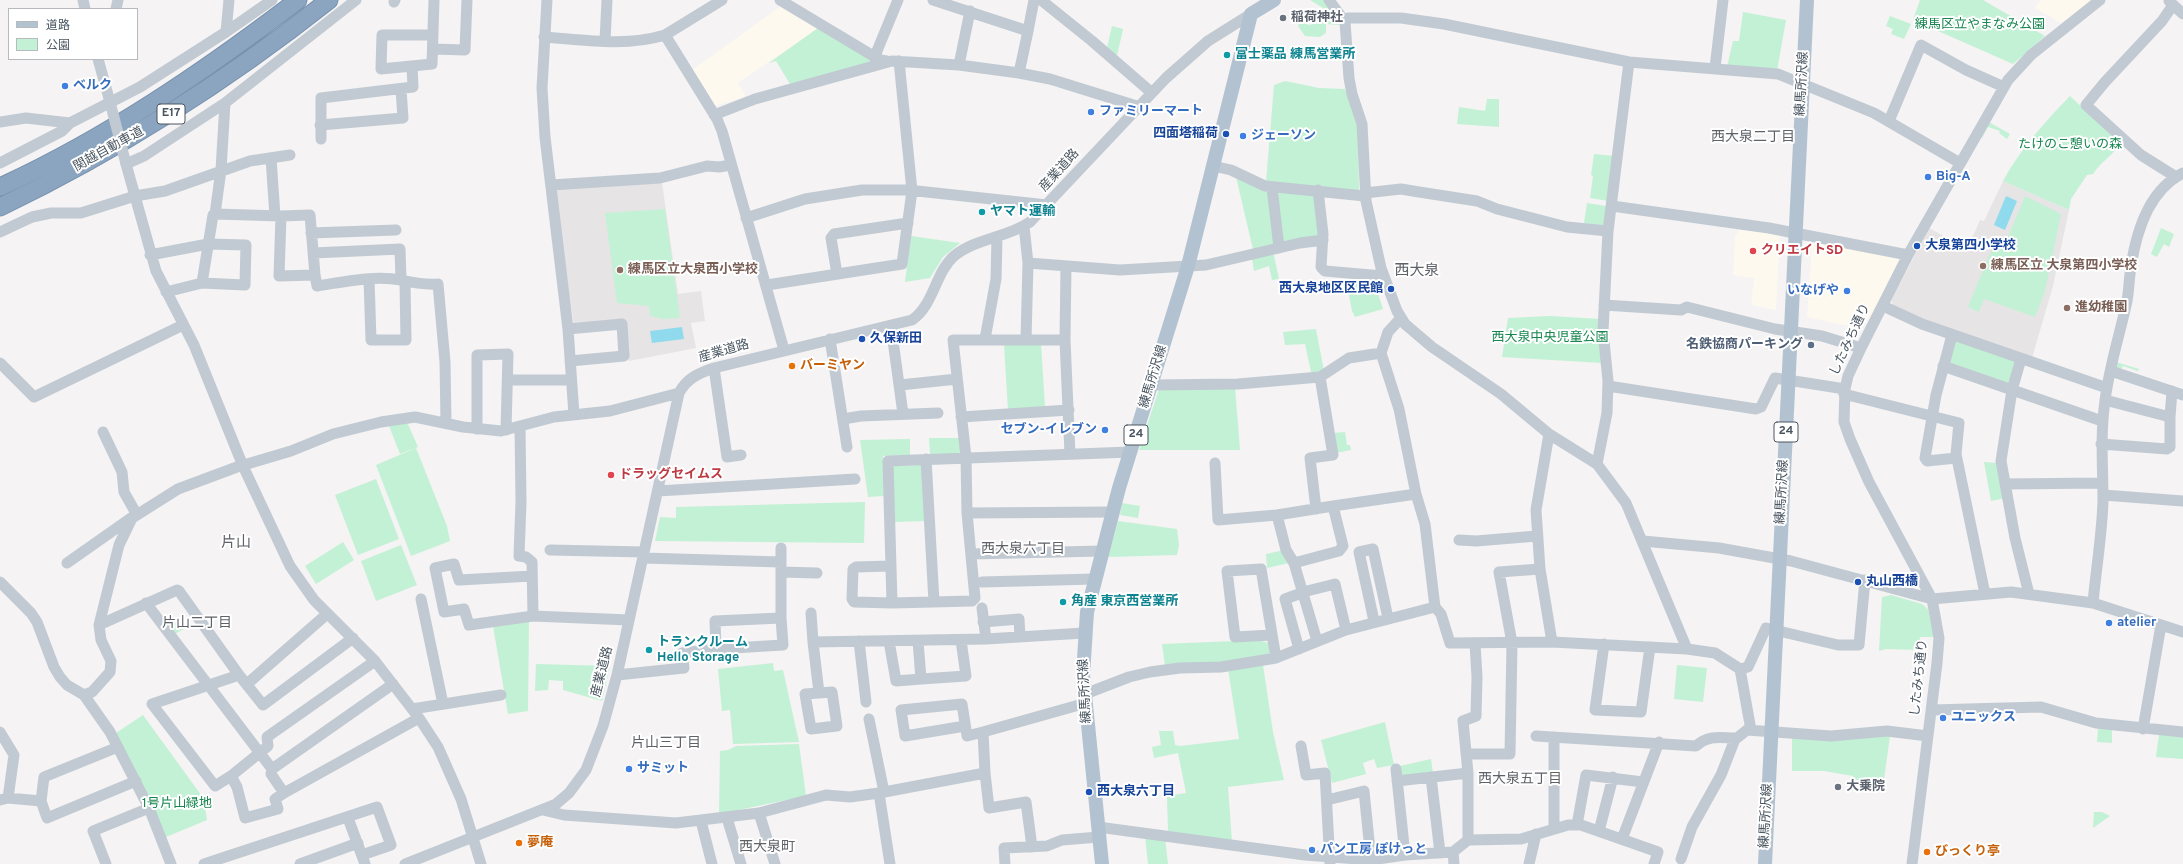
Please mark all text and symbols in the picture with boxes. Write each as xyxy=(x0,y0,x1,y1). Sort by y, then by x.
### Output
legend xyxy=(8,8,138,60)
place label: 稲荷神社 xyxy=(1291,10,1343,26)
marker: 稲荷神社 xyxy=(1278,13,1288,23)
park label: 練馬区立やまなみ公園 xyxy=(1915,17,2045,33)
text: 道路 xyxy=(46,18,70,34)
text: 公園 xyxy=(46,38,70,54)
place label: 富士薬品 練馬営業所 xyxy=(1235,47,1355,63)
marker: 富士薬品 練馬営業所 xyxy=(1222,50,1232,60)
street label: 練馬所沢線 xyxy=(1794,51,1812,117)
place label: ベルク xyxy=(73,78,112,94)
marker: ベルク xyxy=(60,81,70,91)
road number: E17 xyxy=(157,104,185,124)
place label: ファミリーマート xyxy=(1099,104,1203,120)
marker: ファミリーマート xyxy=(1086,107,1096,117)
street label: 関越自動車道 xyxy=(71,124,147,176)
place label: 四面塔稲荷 xyxy=(1153,126,1218,142)
place label: ジェーソン xyxy=(1251,128,1316,144)
marker: 四面塔稲荷 xyxy=(1221,129,1231,139)
district label: 西大泉二丁目 xyxy=(1711,130,1795,146)
marker: ジェーソン xyxy=(1238,131,1248,141)
park label: たけのこ憩いの森 xyxy=(2018,137,2122,153)
street label: 産業道路 xyxy=(1037,146,1083,196)
place label: Big-A xyxy=(1936,169,1971,185)
marker: Big-A xyxy=(1923,172,1933,182)
place label: ヤマト運輸 xyxy=(990,204,1055,220)
marker: ヤマト運輸 xyxy=(977,207,987,217)
place label: 大泉第四小学校 xyxy=(1925,238,2016,254)
marker: 大泉第四小学校 xyxy=(1912,241,1922,251)
place label: クリエイトSD xyxy=(1761,243,1843,259)
marker: クリエイトSD xyxy=(1748,246,1758,256)
place label: 練馬区立 大泉第四小学校 xyxy=(1991,258,2137,274)
marker: 練馬区立 大泉第四小学校 xyxy=(1978,261,1988,271)
place label: 練馬区立大泉西小学校 xyxy=(628,262,758,278)
district label: 西大泉 xyxy=(1395,263,1439,281)
marker: 練馬区立大泉西小学校 xyxy=(615,265,625,275)
place label: 西大泉地区区民館 xyxy=(1279,281,1383,297)
place label: いなげや xyxy=(1787,283,1839,299)
marker: 西大泉地区区民館 xyxy=(1386,284,1396,294)
marker: いなげや xyxy=(1842,286,1852,296)
place label: 進幼稚園 xyxy=(2075,300,2127,316)
street label: したみち通り xyxy=(1827,301,1875,379)
marker: 進幼稚園 xyxy=(2062,303,2072,313)
park label: 西大泉中央児童公園 xyxy=(1492,330,1608,346)
place label: 久保新田 xyxy=(870,331,922,347)
marker: 久保新田 xyxy=(857,334,867,344)
street label: 産業道路 xyxy=(697,337,751,367)
place label: 名鉄協商パーキング xyxy=(1686,337,1803,353)
marker: 名鉄協商パーキング xyxy=(1806,340,1816,350)
street label: 練馬所沢線 xyxy=(1137,344,1171,410)
place label: バーミヤン xyxy=(800,358,865,374)
marker: バーミヤン xyxy=(787,361,797,371)
place label: セブン-イレブン xyxy=(1001,422,1097,438)
road number: 24 xyxy=(1774,422,1798,442)
marker: セブン-イレブン xyxy=(1100,425,1110,435)
road number: 24 xyxy=(1124,425,1148,445)
street label: 練馬所沢線 xyxy=(1774,459,1792,525)
place label: ドラッグセイムス xyxy=(619,467,723,483)
marker: ドラッグセイムス xyxy=(606,470,616,480)
district label: 片山 xyxy=(221,535,251,553)
district label: 西大泉六丁目 xyxy=(981,542,1065,558)
place label: 丸山西橋 xyxy=(1866,574,1918,590)
marker: 丸山西橋 xyxy=(1853,577,1863,587)
place label: 角産 東京西営業所 xyxy=(1071,594,1178,610)
marker: 角産 東京西営業所 xyxy=(1058,597,1068,607)
place label: atelier xyxy=(2117,615,2156,631)
district label: 片山二丁目 xyxy=(162,616,232,632)
marker: atelier xyxy=(2104,618,2114,628)
place label: トランクルーム Hello Storage xyxy=(657,635,748,666)
street label: したみち通り xyxy=(1908,638,1932,718)
street label: 産業道路 xyxy=(589,645,617,699)
marker: トランクルーム Hello Storage xyxy=(644,645,654,655)
street label: 練馬所沢線 xyxy=(1077,658,1095,724)
place label: ユニックス xyxy=(1951,710,2016,726)
marker: ユニックス xyxy=(1938,713,1948,723)
district label: 片山三丁目 xyxy=(631,736,701,752)
place label: サミット xyxy=(637,761,689,777)
marker: サミット xyxy=(624,764,634,774)
district label: 西大泉五丁目 xyxy=(1478,772,1562,788)
place label: 大乗院 xyxy=(1846,779,1885,795)
marker: 大乗院 xyxy=(1833,782,1843,792)
street label: 練馬所沢線 xyxy=(1758,783,1776,849)
place label: 西大泉六丁目 xyxy=(1097,784,1175,800)
marker: 西大泉六丁目 xyxy=(1084,787,1094,797)
park label: 1号片山緑地 xyxy=(142,796,212,812)
place label: 夢庵 xyxy=(527,835,553,851)
marker: 夢庵 xyxy=(514,838,524,848)
district label: 西大泉町 xyxy=(739,840,795,856)
place label: パン工房 ぽけっと xyxy=(1320,842,1427,858)
place label: びっくり亭 xyxy=(1935,844,2000,860)
marker: パン工房 ぽけっと xyxy=(1307,845,1317,855)
marker: びっくり亭 xyxy=(1922,847,1932,857)

